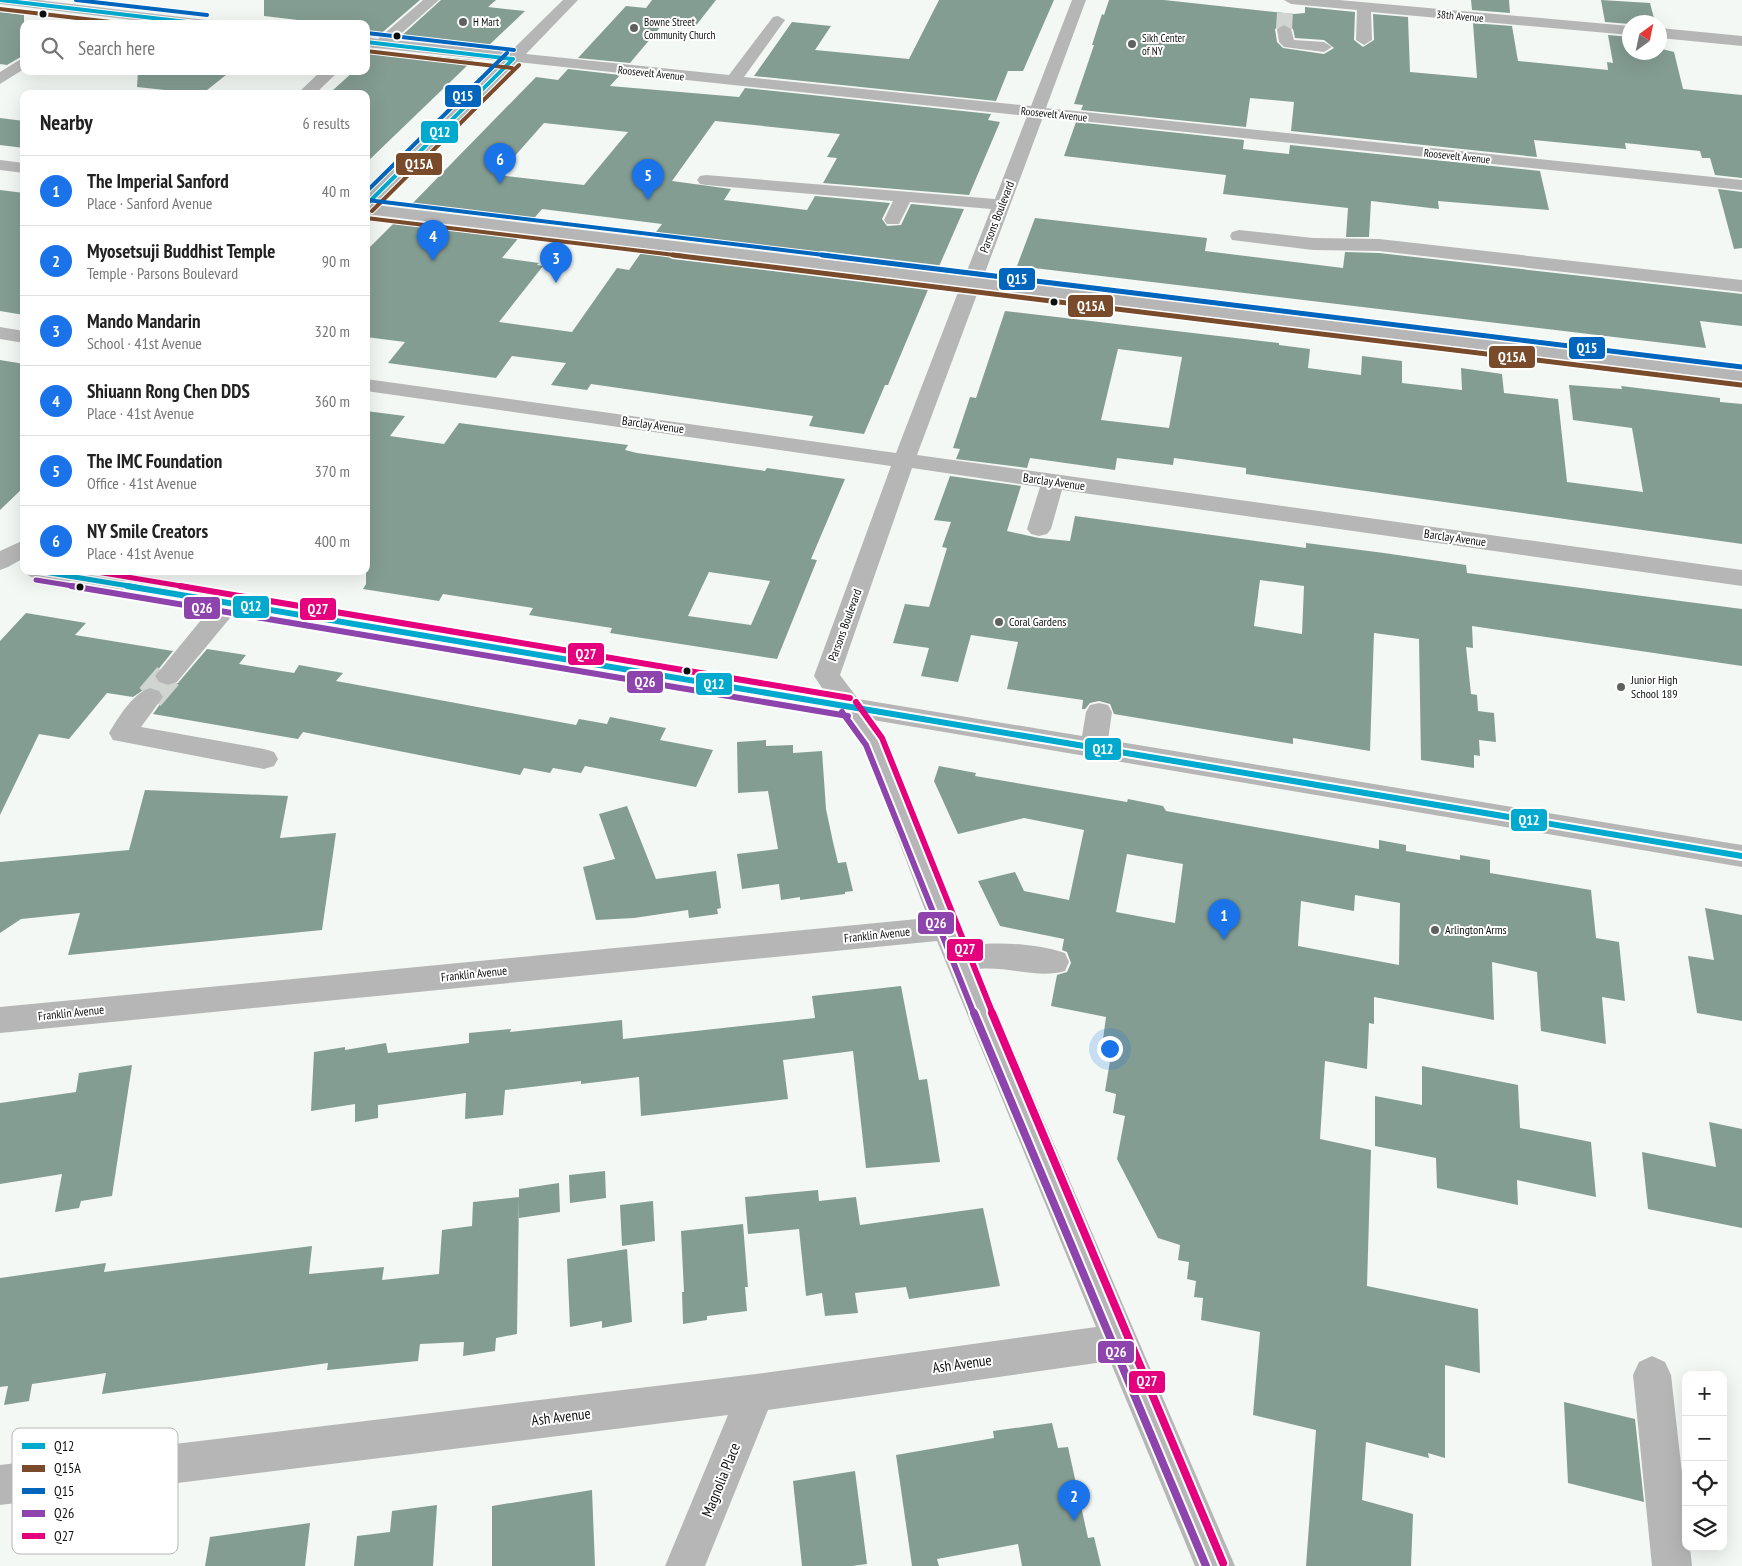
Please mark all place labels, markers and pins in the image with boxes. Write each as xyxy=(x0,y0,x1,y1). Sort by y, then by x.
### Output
unlabelled marker xyxy=(38,9,48,19)
place label: H Mart xyxy=(473,15,499,29)
place label: Bowne Street Community Church xyxy=(644,15,715,42)
marker: H Mart xyxy=(457,16,469,28)
marker: Bowne Street Community Church xyxy=(628,22,640,34)
unlabelled marker xyxy=(392,31,402,41)
place label: Sikh Center of NY xyxy=(1142,31,1185,58)
marker: Sikh Center of NY xyxy=(1126,38,1138,50)
pin: 6 xyxy=(484,143,516,184)
pin: 5 xyxy=(632,159,664,200)
pin: 4 xyxy=(417,220,449,261)
pin: 3 xyxy=(540,242,572,283)
unlabelled marker xyxy=(1049,297,1059,307)
unlabelled marker xyxy=(75,582,85,592)
place label: Coral Gardens xyxy=(1009,614,1066,629)
marker: Coral Gardens xyxy=(993,616,1005,628)
unlabelled marker xyxy=(682,666,692,676)
place label: Junior High School 189 xyxy=(1630,672,1678,701)
marker: Junior High School 189 xyxy=(1615,681,1627,693)
pin: 1 xyxy=(1208,899,1240,940)
place label: Arlington Arms xyxy=(1445,922,1507,937)
marker: Arlington Arms xyxy=(1429,924,1441,936)
pin: 2 xyxy=(1058,1480,1090,1521)

